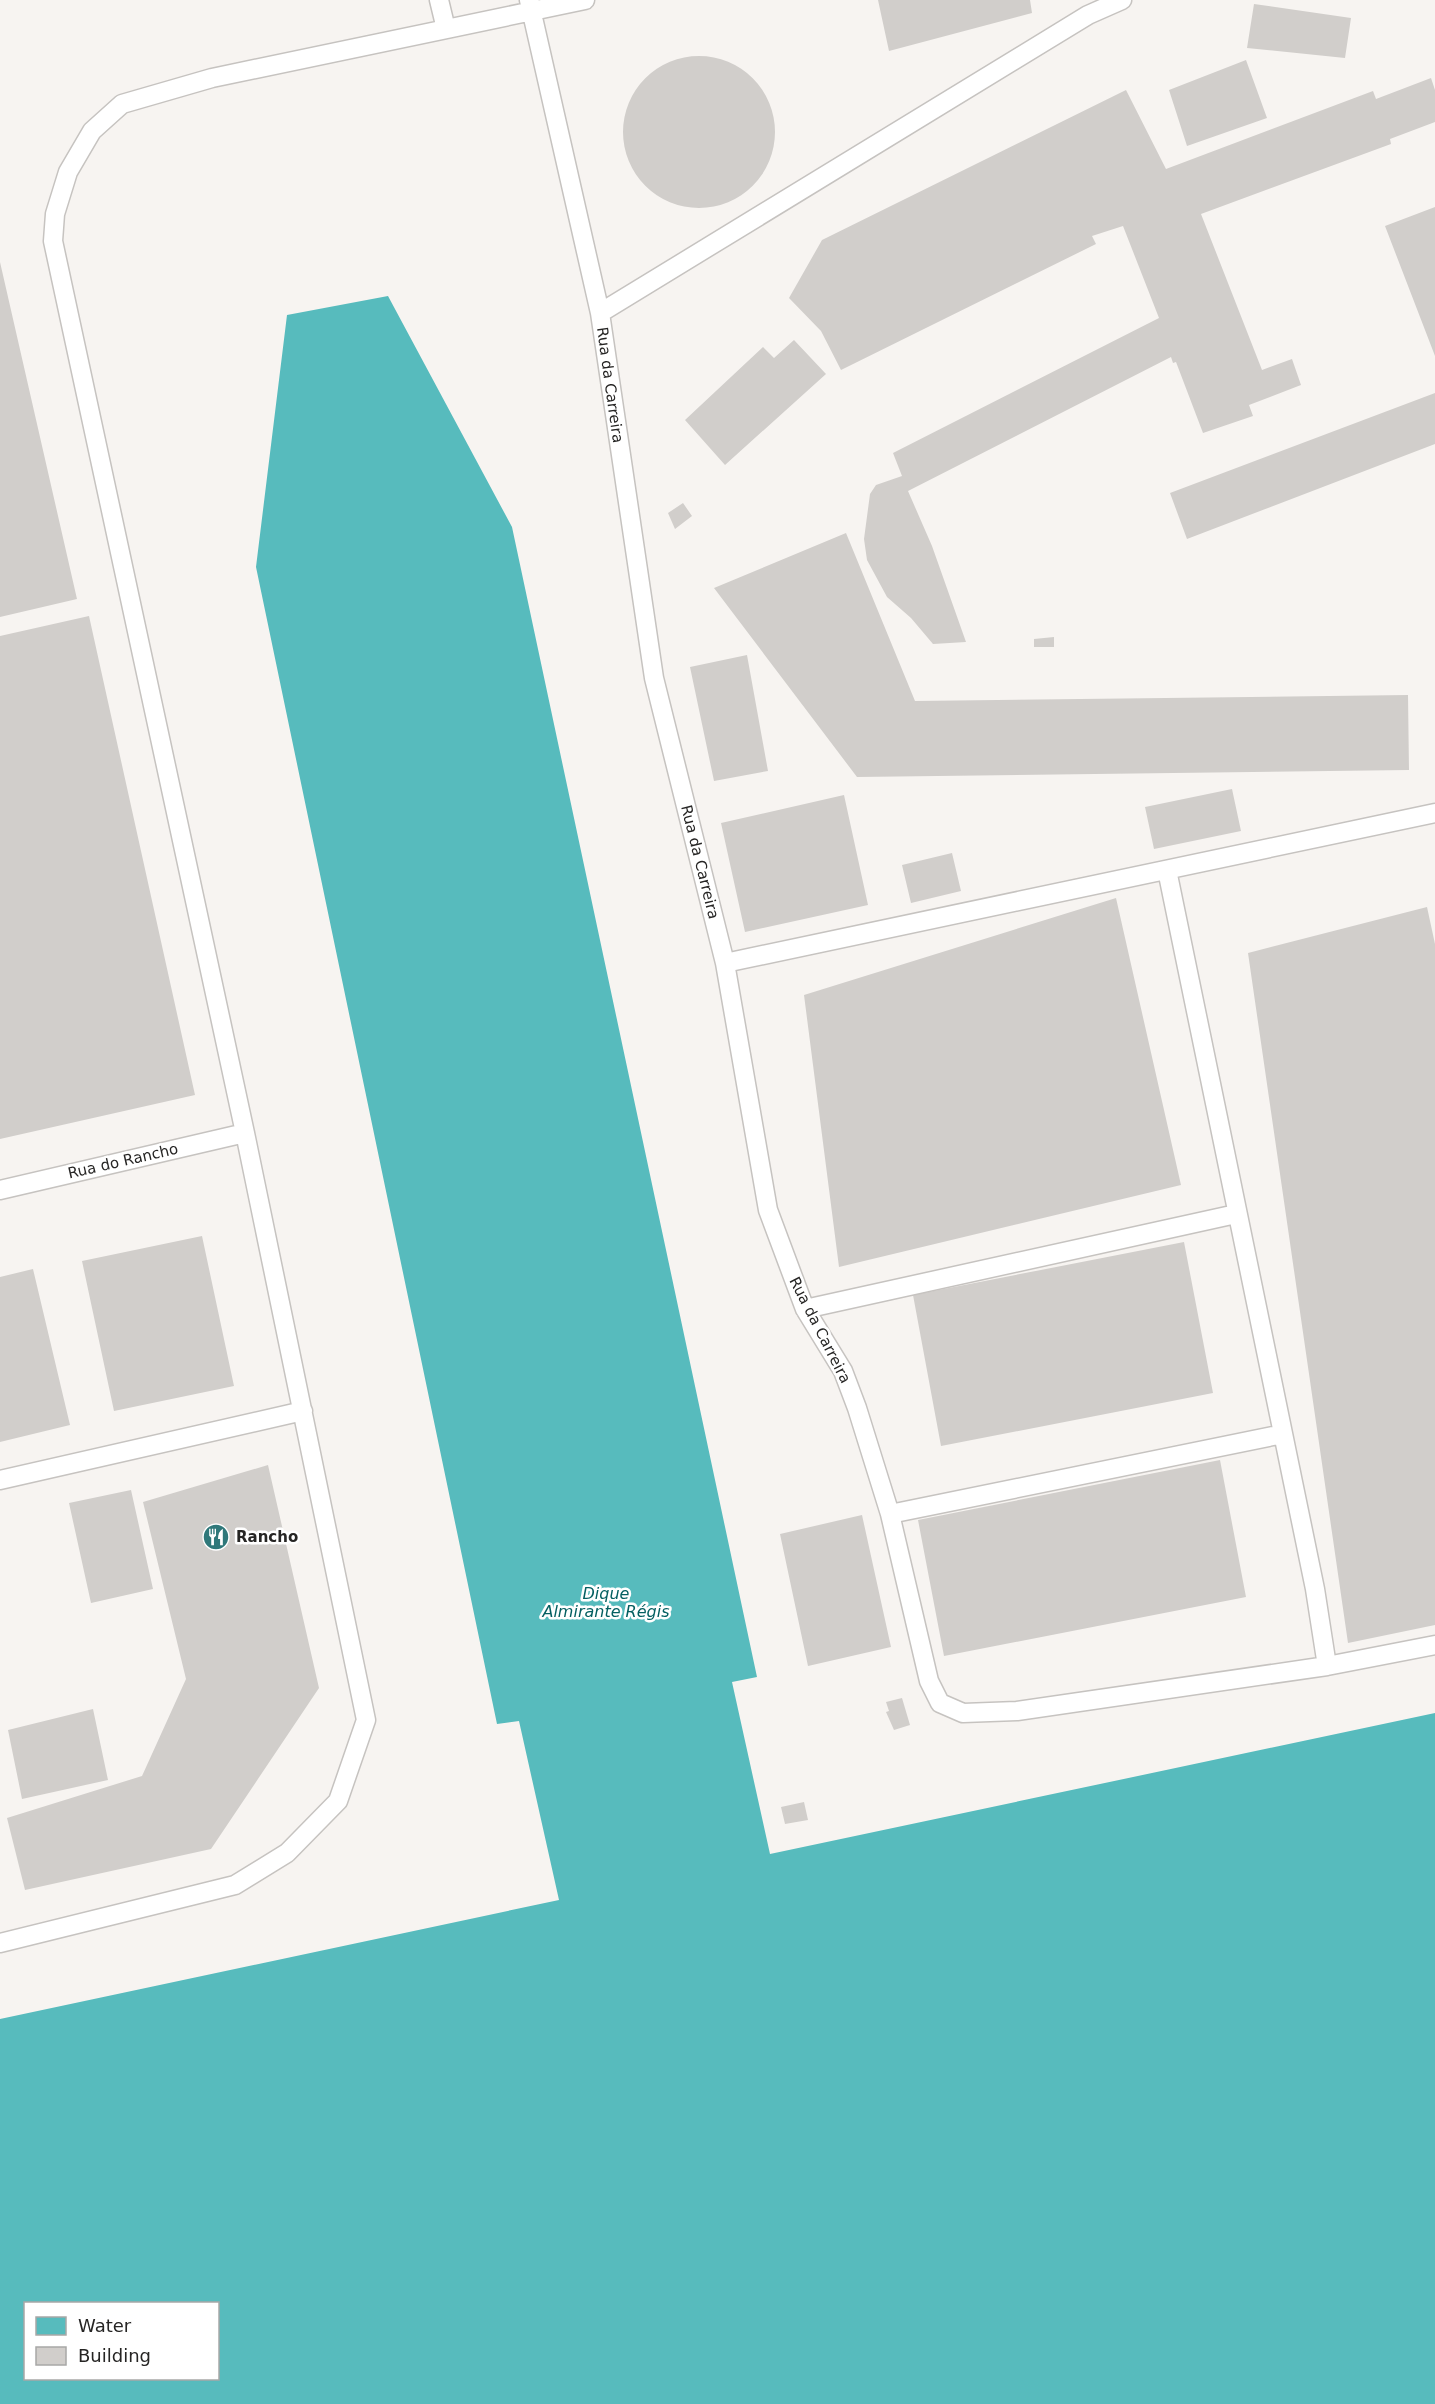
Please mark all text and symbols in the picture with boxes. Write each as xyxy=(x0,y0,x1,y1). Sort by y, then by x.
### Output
street label: Rua da Carreira xyxy=(593,326,627,444)
street label: Rua da Carreira xyxy=(677,803,723,921)
street label: Rua do Rancho xyxy=(66,1140,180,1182)
street label: Rua da Carreira xyxy=(785,1274,855,1386)
restaurant icon: Rancho xyxy=(201,1522,231,1552)
place label: Rancho xyxy=(236,1528,298,1546)
water label: Dique Almirante Régis xyxy=(541,1584,670,1621)
legend xyxy=(24,2302,219,2380)
text: Water xyxy=(78,2315,132,2336)
text: Building xyxy=(78,2345,151,2366)

